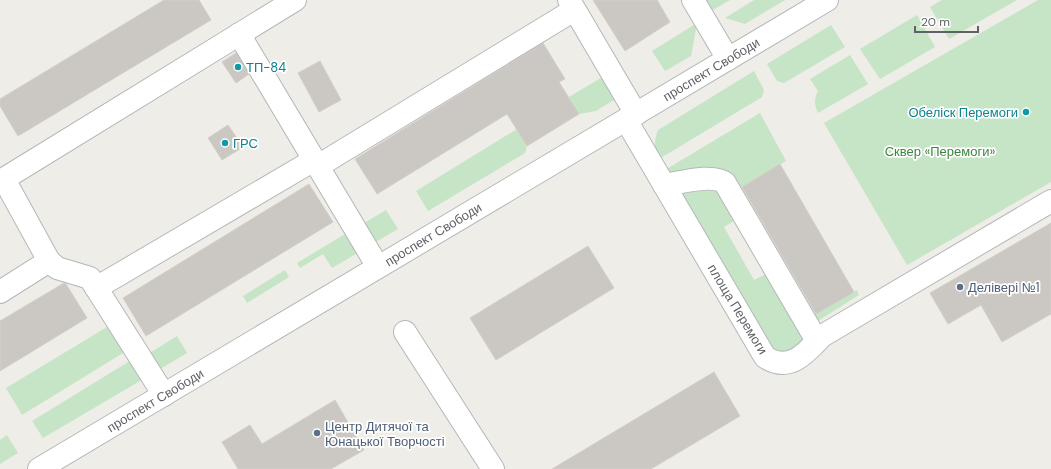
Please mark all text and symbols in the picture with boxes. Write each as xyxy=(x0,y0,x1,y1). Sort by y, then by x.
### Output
scale bar xyxy=(915,8,978,34)
text: 20 m xyxy=(921,14,950,30)
street label: проспект Свободи xyxy=(660,34,763,105)
place label: ТП-84 xyxy=(246,59,286,76)
marker: ТП-84 xyxy=(233,62,243,72)
place label: Обеліск Перемоги xyxy=(908,104,1018,121)
marker: Обеліск Перемоги xyxy=(1021,107,1031,117)
place label: ГРС xyxy=(233,135,258,152)
marker: ГРС xyxy=(220,138,230,148)
park label: Сквер «Перемоги» xyxy=(885,143,995,160)
street label: проспект Свободи xyxy=(382,199,485,270)
street label: площа Перемоги xyxy=(704,261,771,358)
place label: Делівері №1 xyxy=(968,279,1040,296)
marker: Делівері №1 xyxy=(955,282,965,292)
street label: проспект Свободи xyxy=(104,365,207,436)
place label: Центр Дитячої та Юнацької Творчості xyxy=(325,418,445,450)
marker: Центр Дитячої та Юнацької Творчості xyxy=(312,428,322,438)

